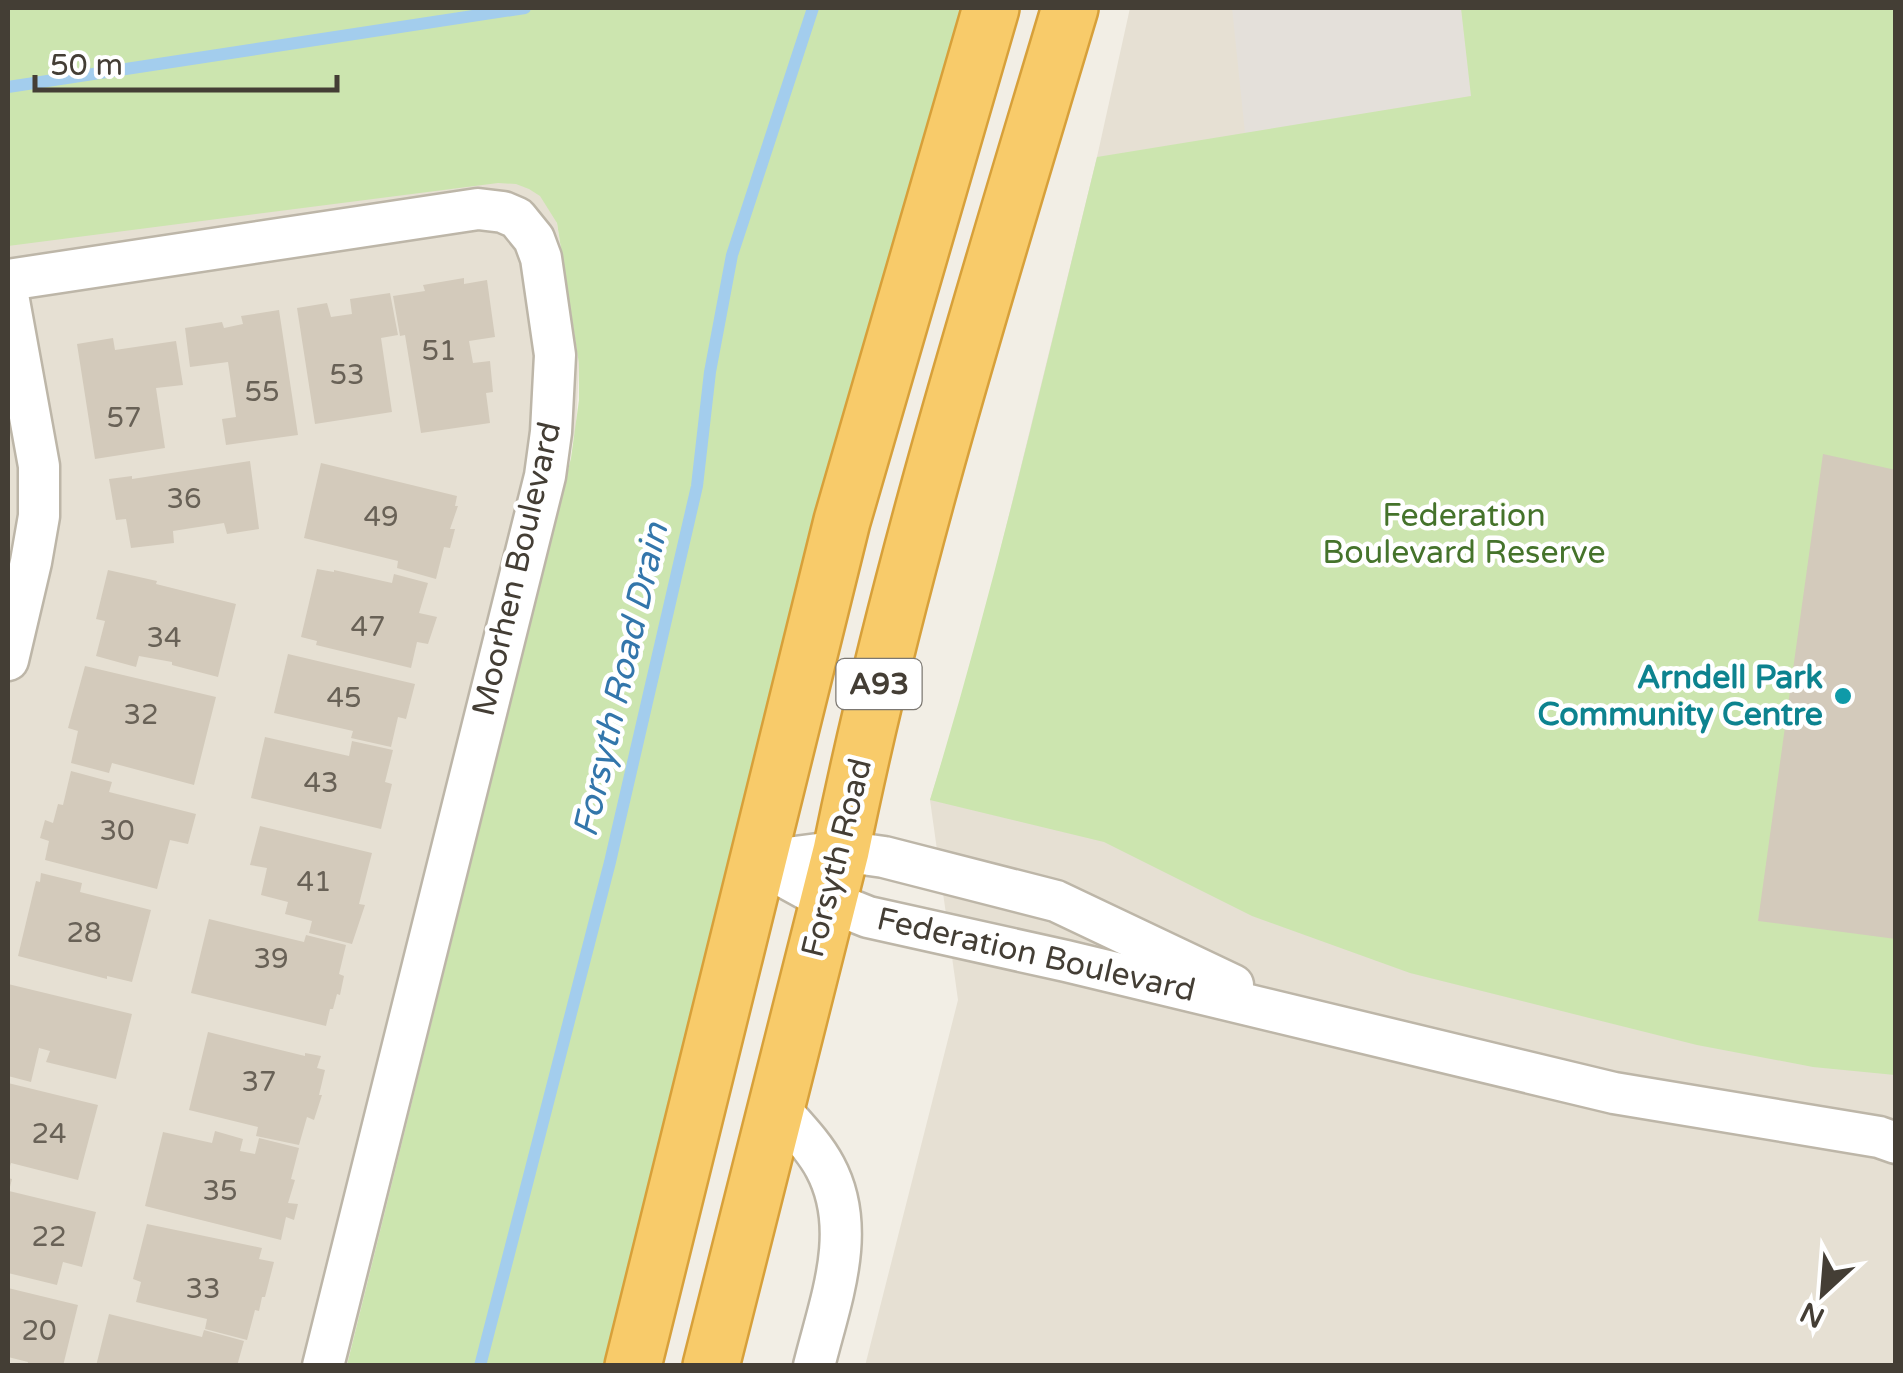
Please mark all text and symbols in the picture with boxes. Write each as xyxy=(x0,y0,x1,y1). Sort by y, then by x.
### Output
scale bar xyxy=(35,30,338,92)
text: 50 m xyxy=(50,47,123,84)
house number: 51 xyxy=(421,334,457,368)
house number: 53 xyxy=(329,358,365,392)
house number: 55 xyxy=(244,375,280,409)
house number: 57 xyxy=(106,401,142,435)
street label: Moorhen Boulevard xyxy=(465,418,569,720)
house number: 36 xyxy=(166,482,202,516)
park label: Federation Boulevard Reserve xyxy=(1322,497,1606,572)
house number: 49 xyxy=(363,500,399,534)
water label: Forsyth Road Drain xyxy=(564,517,678,841)
house number: 47 xyxy=(350,610,386,644)
house number: 34 xyxy=(146,621,182,655)
road number: A93 xyxy=(836,659,922,709)
place label: Arndell Park Community Centre xyxy=(1538,659,1823,734)
house number: 45 xyxy=(326,681,362,715)
marker: Arndell Park Community Centre xyxy=(1832,685,1854,707)
house number: 32 xyxy=(123,698,159,732)
street label: Forsyth Road xyxy=(794,755,880,961)
house number: 43 xyxy=(303,766,339,800)
house number: 30 xyxy=(99,814,135,848)
house number: 41 xyxy=(296,865,332,899)
street label: Federation Boulevard xyxy=(873,900,1199,1010)
house number: 28 xyxy=(66,916,102,950)
house number: 39 xyxy=(253,942,289,976)
house number: 37 xyxy=(241,1065,277,1099)
house number: 24 xyxy=(31,1117,67,1151)
house number: 35 xyxy=(202,1174,238,1208)
house number: 22 xyxy=(31,1220,67,1254)
north arrow xyxy=(1773,1243,1873,1343)
house number: 33 xyxy=(185,1272,221,1306)
text: N xyxy=(1795,1294,1830,1335)
house number: 20 xyxy=(21,1314,57,1348)

